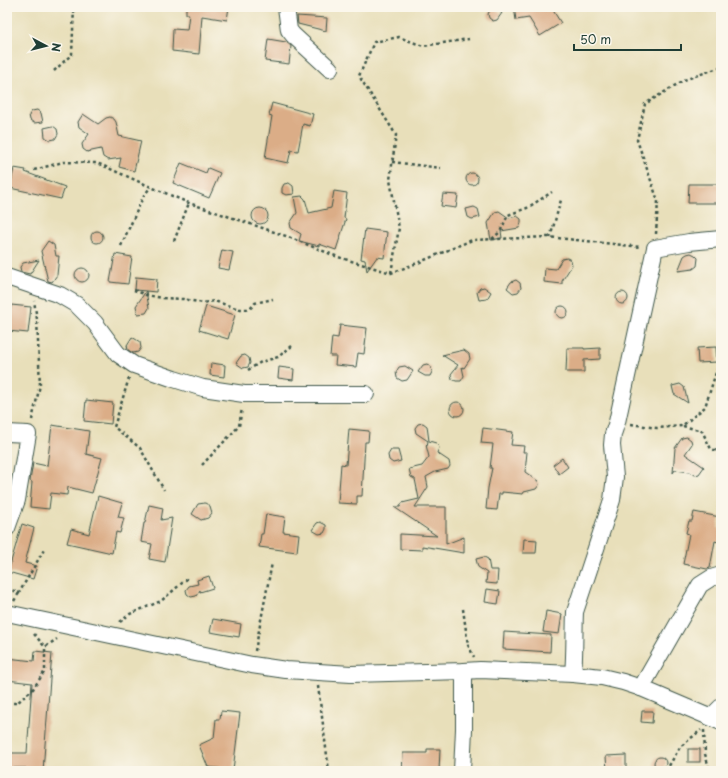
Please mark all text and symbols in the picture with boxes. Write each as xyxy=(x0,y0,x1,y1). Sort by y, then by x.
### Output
north arrow xyxy=(26,26,66,66)
scale bar xyxy=(574,26,681,52)
text: 50 m xyxy=(580,30,611,48)
text: N xyxy=(47,42,65,53)

